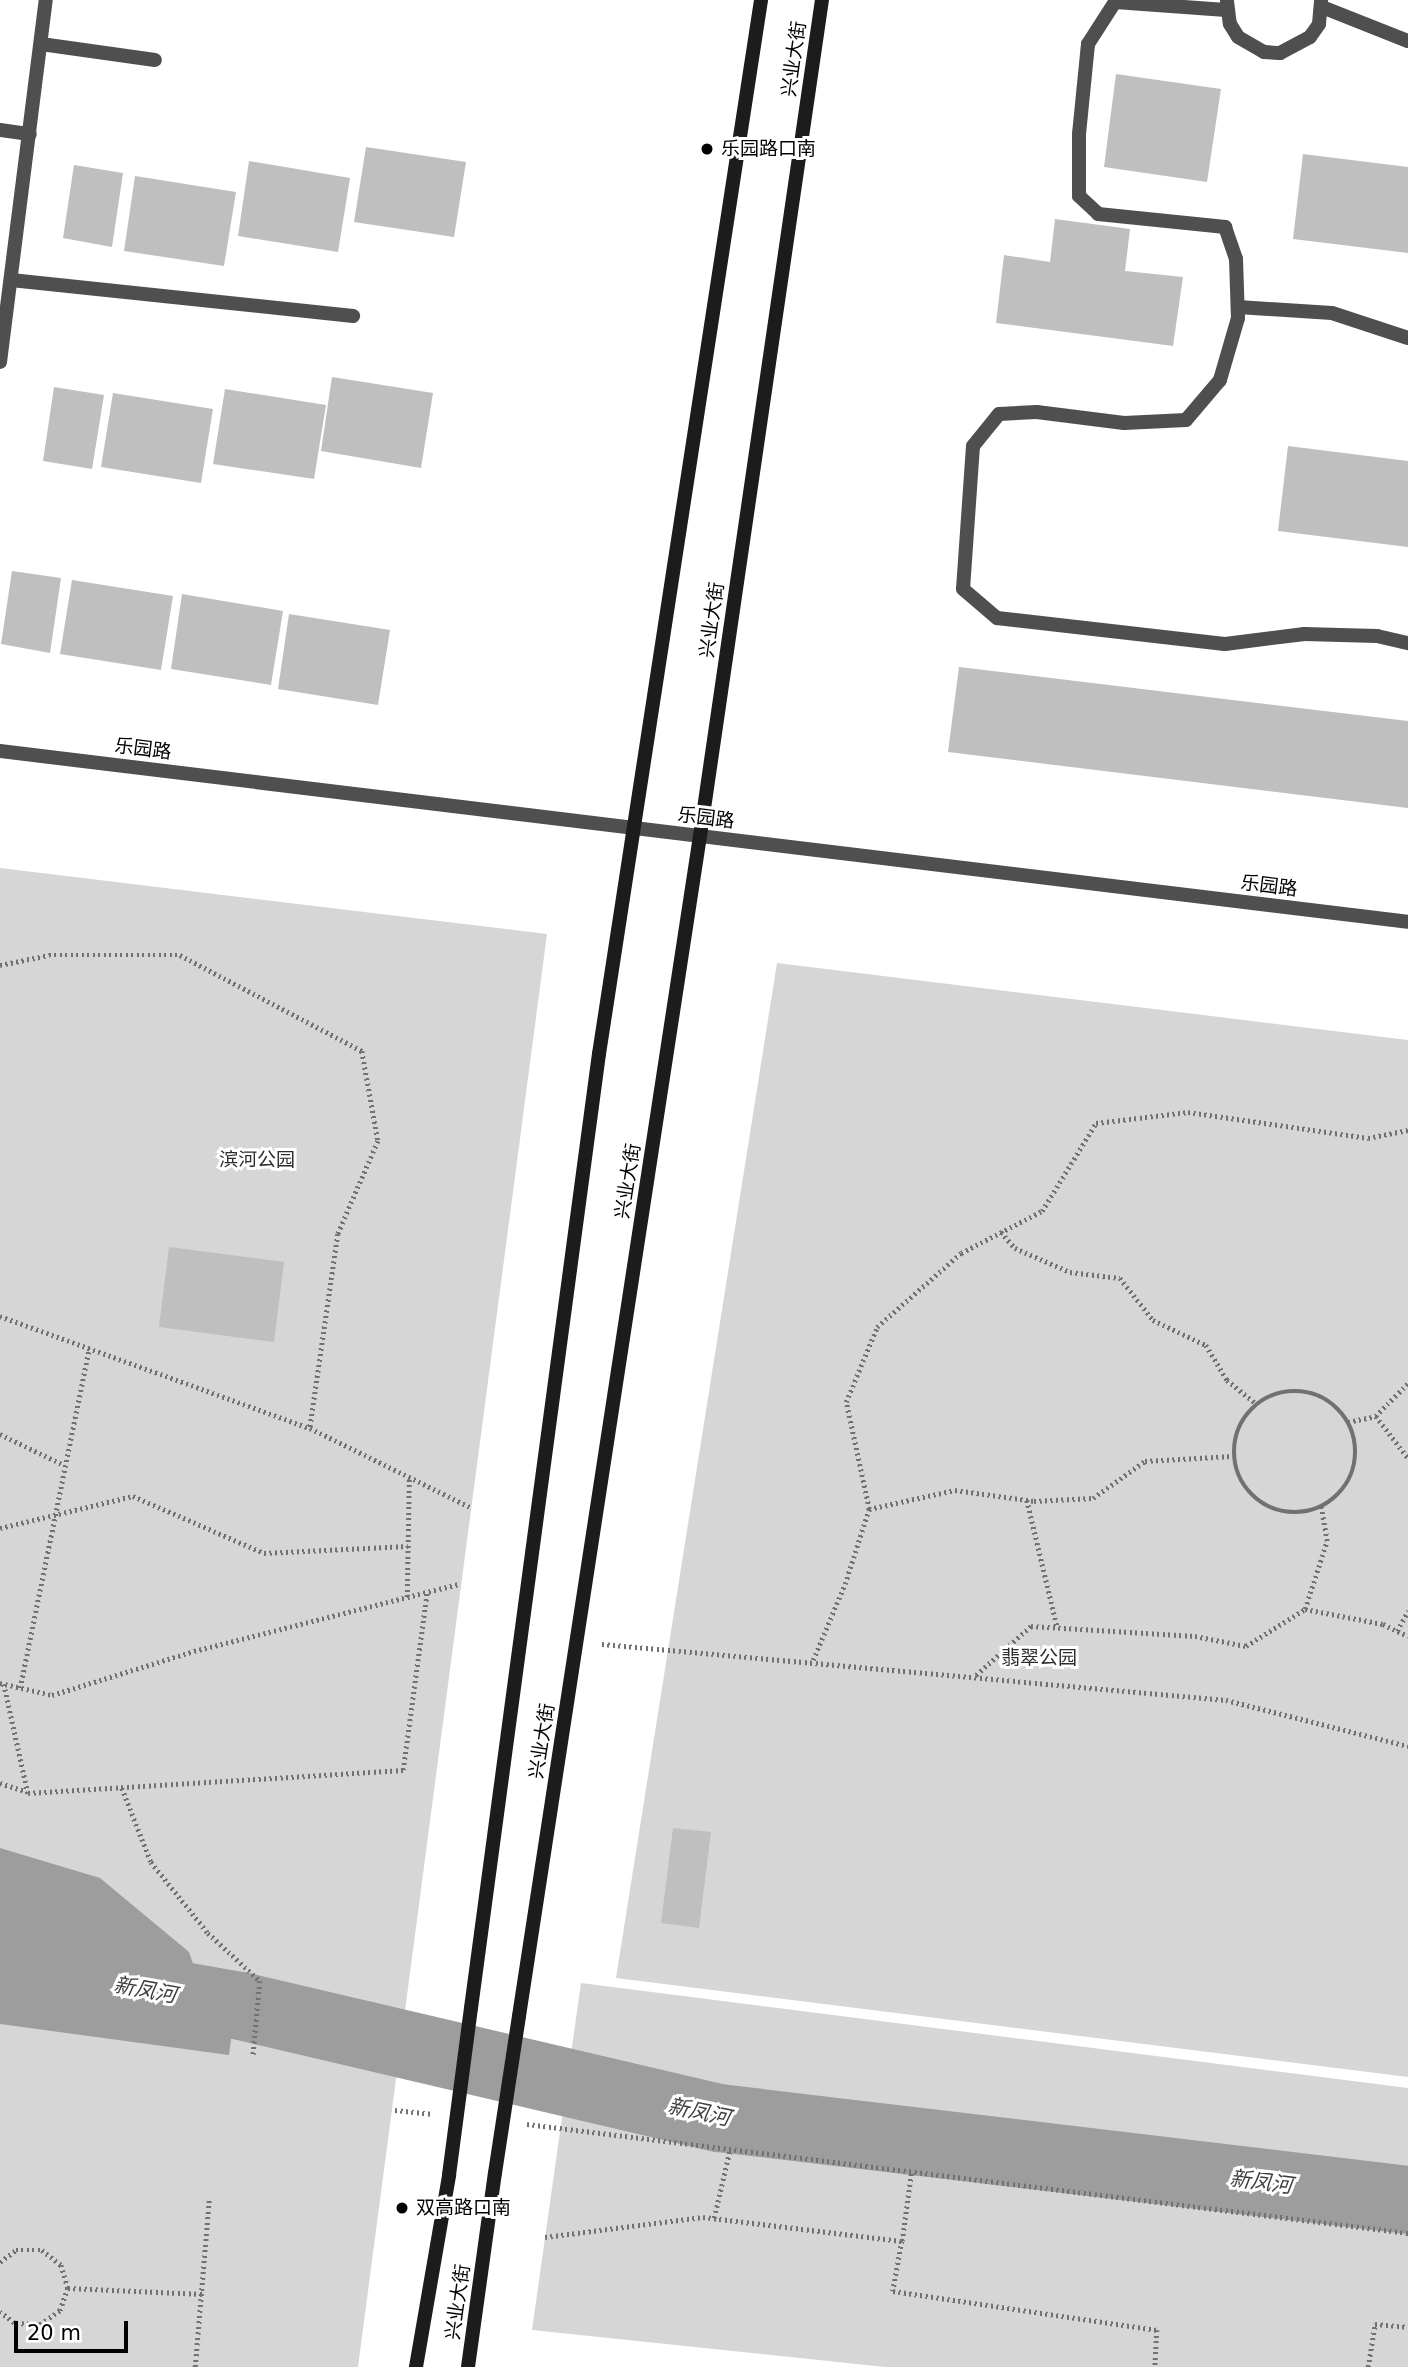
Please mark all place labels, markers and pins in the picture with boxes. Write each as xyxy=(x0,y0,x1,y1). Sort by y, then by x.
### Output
place label: 乐园路口南 xyxy=(721,138,816,160)
marker: 乐园路口南 xyxy=(699,141,715,157)
place label: 双高路口南 xyxy=(416,2197,511,2219)
marker: 双高路口南 xyxy=(394,2200,410,2216)

